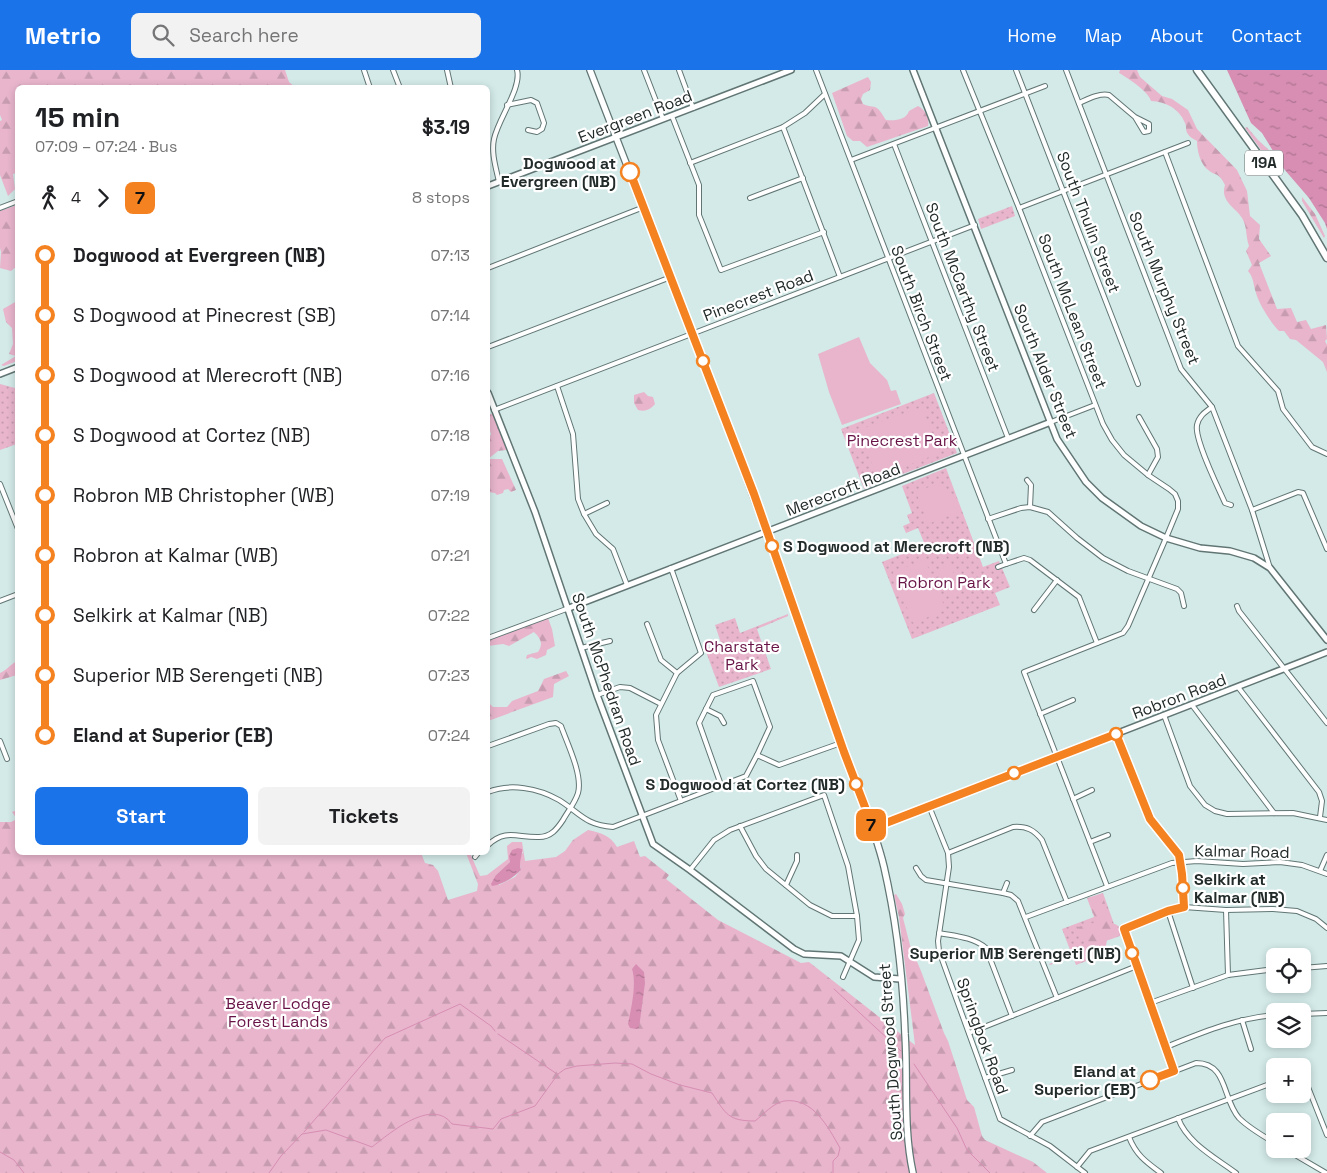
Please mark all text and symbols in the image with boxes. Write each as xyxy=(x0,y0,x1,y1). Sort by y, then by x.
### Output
search box xyxy=(131,13,481,58)
text: Metrio xyxy=(25,20,101,51)
icon: search xyxy=(149,21,177,49)
text: Search here xyxy=(189,23,299,48)
text: Home xyxy=(1008,24,1057,47)
text: Map xyxy=(1085,24,1122,47)
text: About xyxy=(1150,24,1204,47)
text: Contact xyxy=(1232,24,1302,47)
street label: Evergreen Road xyxy=(575,85,695,148)
text: 15 min xyxy=(35,99,120,135)
text: $3.19 xyxy=(422,115,470,140)
text: 07:09 – 07:24 · Bus xyxy=(35,136,177,157)
street label: South Thulin Street xyxy=(1052,148,1125,296)
road number: 19A xyxy=(1245,150,1283,176)
place label: Dogwood at Evergreen (NB) xyxy=(501,153,616,192)
marker: Dogwood at Evergreen (NB) xyxy=(620,162,640,182)
icon: walk xyxy=(35,184,63,212)
icon: forward xyxy=(89,184,117,212)
text: 7 xyxy=(135,186,145,209)
text: 4 xyxy=(71,187,81,208)
text: 8 stops xyxy=(412,187,470,208)
street label: South McCarthy Street xyxy=(921,200,1005,375)
street label: South Murphy Street xyxy=(1124,209,1205,368)
street label: South McLean Street xyxy=(1033,231,1112,392)
street label: South Birch Street xyxy=(886,242,957,384)
text: Dogwood at Evergreen (NB) xyxy=(73,243,325,268)
text: 07:13 xyxy=(431,245,470,266)
street label: Pinecrest Road xyxy=(700,265,816,326)
street label: South Alder Street xyxy=(1009,301,1082,442)
text: S Dogwood at Pinecrest (SB) xyxy=(73,303,336,328)
text: 07:14 xyxy=(430,305,470,326)
unlabelled marker xyxy=(696,354,710,368)
text: S Dogwood at Merecroft (NB) xyxy=(73,363,342,388)
text: 07:16 xyxy=(430,365,470,386)
text: S Dogwood at Cortez (NB) xyxy=(73,423,310,448)
text: 07:18 xyxy=(430,425,470,446)
park label: Pinecrest Park xyxy=(847,430,958,451)
street label: Merecroft Road xyxy=(783,458,903,521)
text: Robron MB Christopher (WB) xyxy=(73,483,334,508)
text: 07:19 xyxy=(430,485,470,506)
place label: S Dogwood at Merecroft (NB) xyxy=(783,536,1009,557)
marker: S Dogwood at Merecroft (NB) xyxy=(765,539,779,553)
text: Robron at Kalmar (WB) xyxy=(73,543,278,568)
text: 07:21 xyxy=(431,545,470,566)
park label: Robron Park xyxy=(897,572,991,593)
street label: South McPhedran Road xyxy=(567,590,646,768)
text: Selkirk at Kalmar (NB) xyxy=(73,603,268,628)
text: 07:22 xyxy=(428,605,470,626)
park label: Charstate Park xyxy=(704,636,780,675)
text: Superior MB Serengeti (NB) xyxy=(73,663,323,688)
text: 07:23 xyxy=(428,665,470,686)
street label: Robron Road xyxy=(1129,669,1229,724)
text: Eland at Superior (EB) xyxy=(73,723,273,748)
text: 07:24 xyxy=(428,725,470,746)
unlabelled marker xyxy=(1109,727,1123,741)
unlabelled marker xyxy=(1007,766,1021,780)
place label: S Dogwood at Cortez (NB) xyxy=(645,774,845,795)
marker: S Dogwood at Cortez (NB) xyxy=(849,777,863,791)
button: Start xyxy=(35,787,248,845)
button: Tickets xyxy=(258,787,470,845)
line badge: 7 xyxy=(855,809,887,841)
text: 7 xyxy=(866,813,876,836)
street label: Kalmar Road xyxy=(1194,840,1290,863)
place label: Selkirk at Kalmar (NB) xyxy=(1194,869,1285,908)
marker: Selkirk at Kalmar (NB) xyxy=(1176,881,1190,895)
place label: Superior MB Serengeti (NB) xyxy=(910,943,1121,964)
marker: Superior MB Serengeti (NB) xyxy=(1125,946,1139,960)
map controls xyxy=(1266,948,1311,1158)
button: locate xyxy=(1266,948,1311,993)
street label: South Dogwood Street xyxy=(874,963,907,1141)
street label: Springbok Road xyxy=(952,975,1013,1097)
park label: Beaver Lodge Forest Lands xyxy=(225,993,331,1032)
button: layers xyxy=(1266,1003,1311,1048)
button: + xyxy=(1266,1058,1311,1103)
place label: Eland at Superior (EB) xyxy=(1034,1061,1136,1100)
marker: Eland at Superior (EB) xyxy=(1140,1070,1160,1090)
button: − xyxy=(1266,1113,1311,1158)

